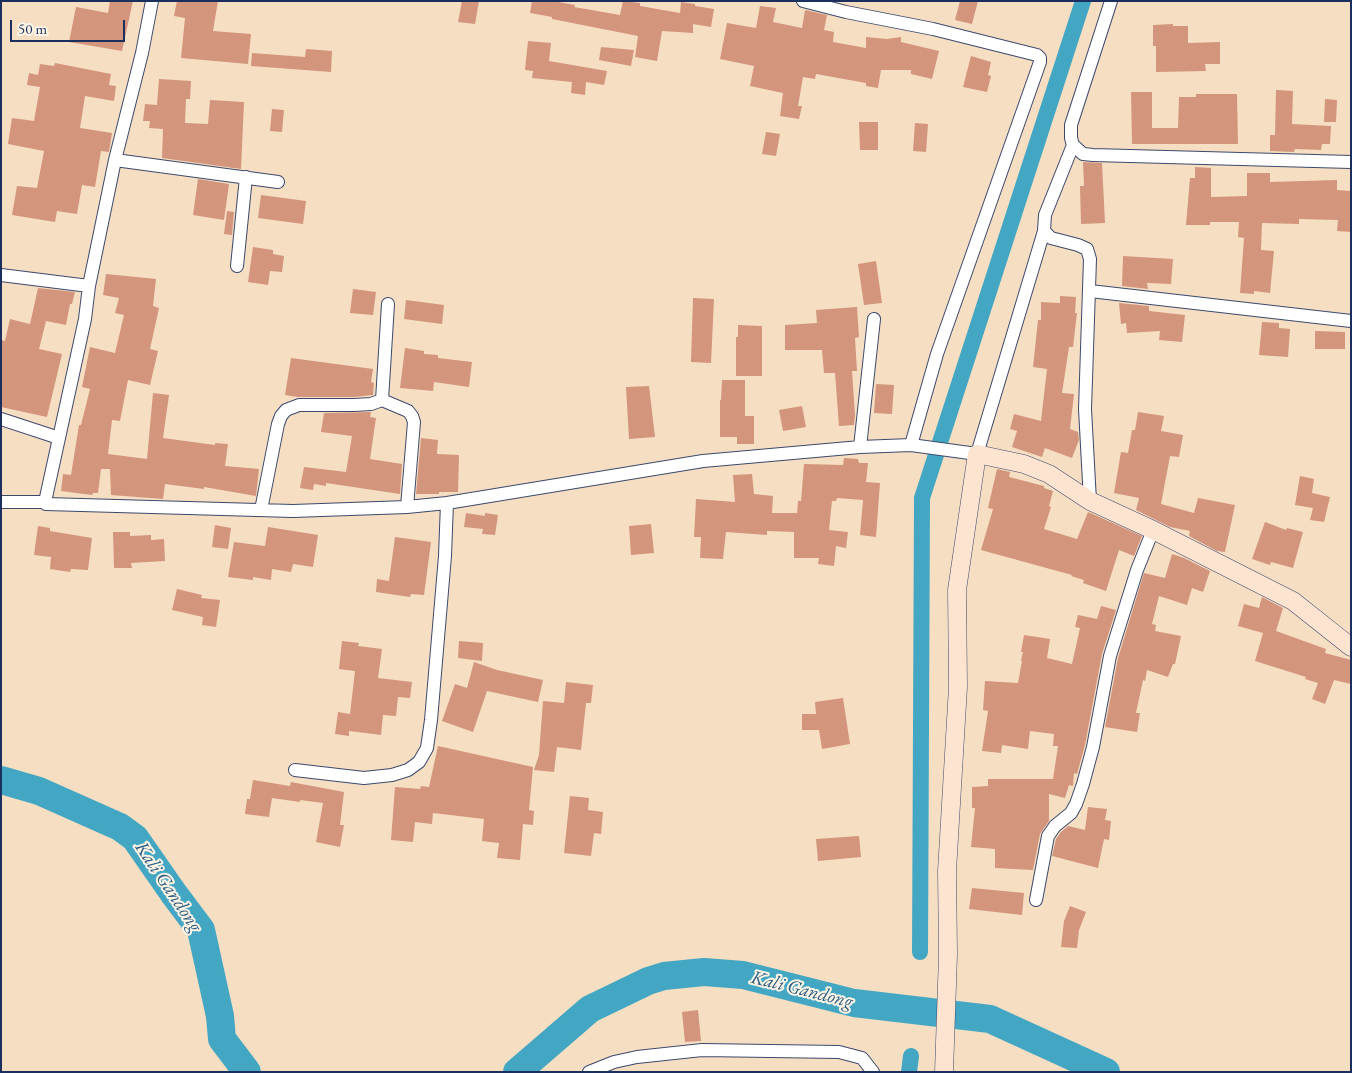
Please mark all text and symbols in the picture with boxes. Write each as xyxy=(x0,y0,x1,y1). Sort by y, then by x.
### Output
scale bar xyxy=(12,10,128,42)
text: 50 m xyxy=(18,19,47,38)
water label: Kali Gandong xyxy=(129,838,207,936)
water label: Kali Gandong xyxy=(749,966,855,1014)

